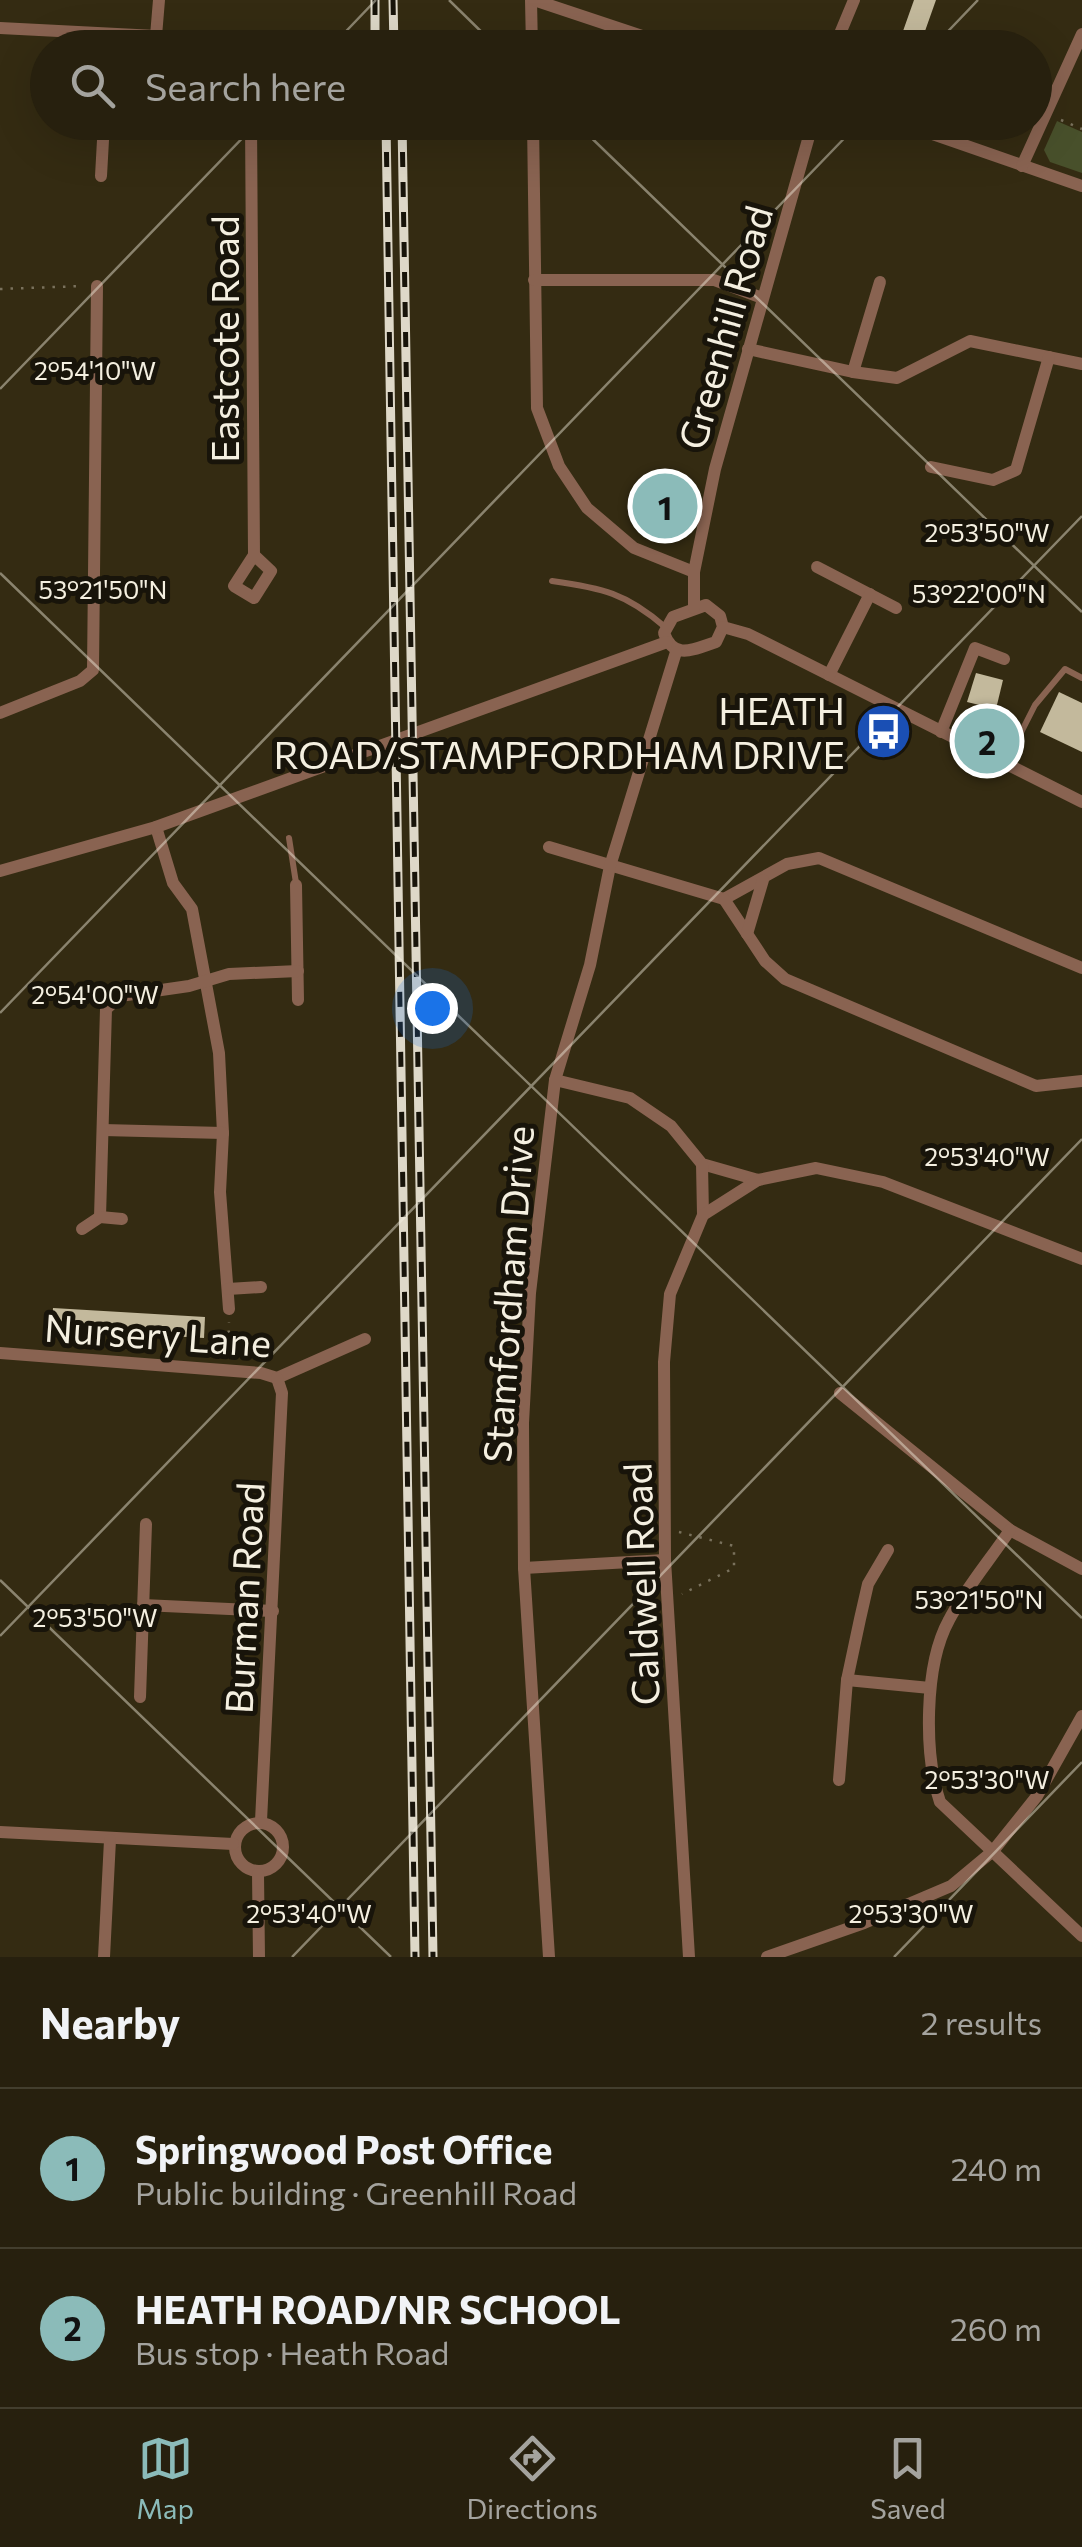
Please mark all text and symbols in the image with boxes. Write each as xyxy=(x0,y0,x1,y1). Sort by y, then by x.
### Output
search box xyxy=(30,30,1052,140)
icon: search xyxy=(65,58,120,113)
text: Search here xyxy=(145,62,346,109)
street label: Greenhill Road xyxy=(667,200,781,454)
street label: Eastcote Road xyxy=(200,215,247,463)
text: 2°54'10"W xyxy=(34,355,156,385)
pin: 1 xyxy=(632,468,698,544)
text: 2°53'50"W xyxy=(925,517,1049,547)
text: 53°21'50"N xyxy=(39,574,167,604)
text: 53°22'00"N xyxy=(912,578,1046,608)
place label: HEATH ROAD/STAMPFORDHAM DRIVE xyxy=(273,686,845,777)
bus stop icon: HEATH ROAD/STAMPFORDHAM DRIVE xyxy=(854,701,914,761)
pin: 2 xyxy=(954,704,1020,778)
text: 2°54'00"W xyxy=(31,979,159,1009)
your location xyxy=(407,983,458,1034)
street label: Stamfordham Drive xyxy=(472,1124,542,1464)
text: 2°53'40"W xyxy=(924,1141,1050,1171)
street label: Nursery Lane xyxy=(43,1303,273,1365)
street label: Caldwell Road xyxy=(612,1462,668,1706)
street label: Burman Road xyxy=(213,1481,273,1715)
text: 53°21'50"N xyxy=(915,1584,1043,1614)
text: 2°53'50"W xyxy=(33,1602,157,1632)
text: 2°53'30"W xyxy=(925,1764,1049,1794)
text: 2°53'40"W xyxy=(246,1898,372,1928)
text: 2°53'30"W xyxy=(849,1898,973,1928)
text: Nearby xyxy=(40,1996,180,2048)
text: 2 results xyxy=(921,2002,1042,2042)
text: Springwood Post Office xyxy=(135,2125,552,2172)
text: 1 xyxy=(65,2148,80,2188)
text: 240 m xyxy=(951,2148,1042,2188)
text: Public building · Greenhill Road xyxy=(135,2172,577,2212)
text: HEATH ROAD/NR SCHOOL xyxy=(135,2285,621,2332)
text: 2 xyxy=(63,2308,82,2348)
text: 260 m xyxy=(950,2308,1042,2348)
text: Bus stop · Heath Road xyxy=(135,2332,449,2372)
tab: Map xyxy=(136,2431,194,2525)
tab: Directions xyxy=(466,2431,598,2525)
tab: Saved xyxy=(870,2431,946,2525)

